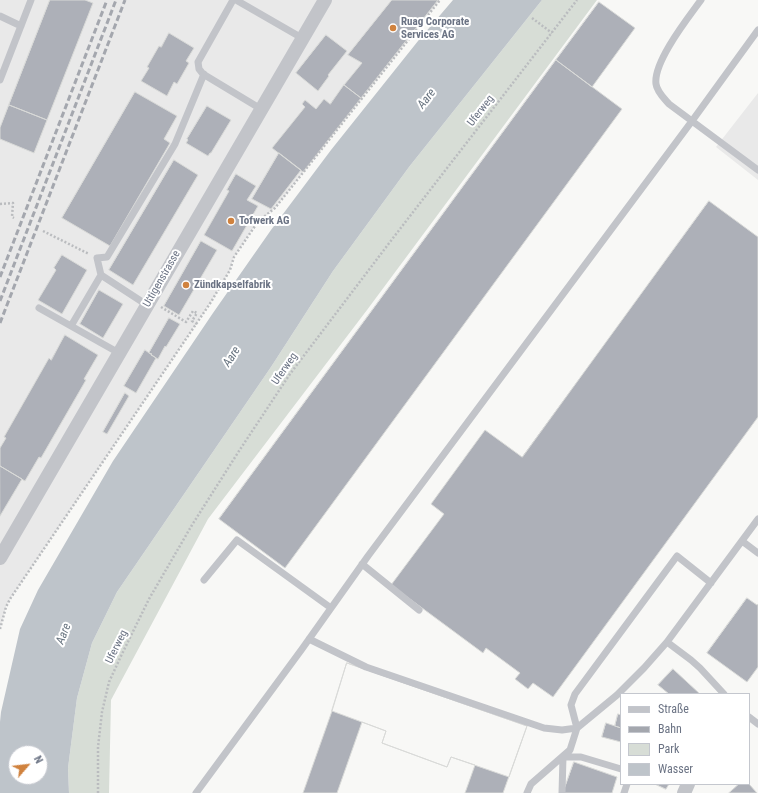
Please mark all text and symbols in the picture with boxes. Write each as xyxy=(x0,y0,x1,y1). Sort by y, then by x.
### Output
place label: Ruag Corporate Services AG xyxy=(401,15,469,41)
marker: Ruag Corporate Services AG xyxy=(388,23,398,33)
water label: Aare xyxy=(415,86,439,112)
street label: Uferweg xyxy=(465,93,497,129)
place label: Tofwerk AG xyxy=(239,214,290,228)
marker: Tofwerk AG xyxy=(226,216,236,226)
street label: Uttigenstrasse xyxy=(141,248,183,310)
place label: Zündkapselfabrik xyxy=(194,278,271,292)
marker: Zündkapselfabrik xyxy=(181,280,191,290)
water label: Aare xyxy=(220,344,244,370)
street label: Uferweg xyxy=(269,351,301,387)
water label: Aare xyxy=(53,622,75,646)
street label: Uferweg xyxy=(103,628,131,666)
legend xyxy=(620,693,750,785)
text: Straße xyxy=(658,702,689,716)
text: Bahn xyxy=(658,722,682,736)
text: Park xyxy=(658,742,679,756)
north arrow xyxy=(8,745,48,785)
text: N xyxy=(31,754,45,766)
text: Wasser xyxy=(658,762,693,776)

